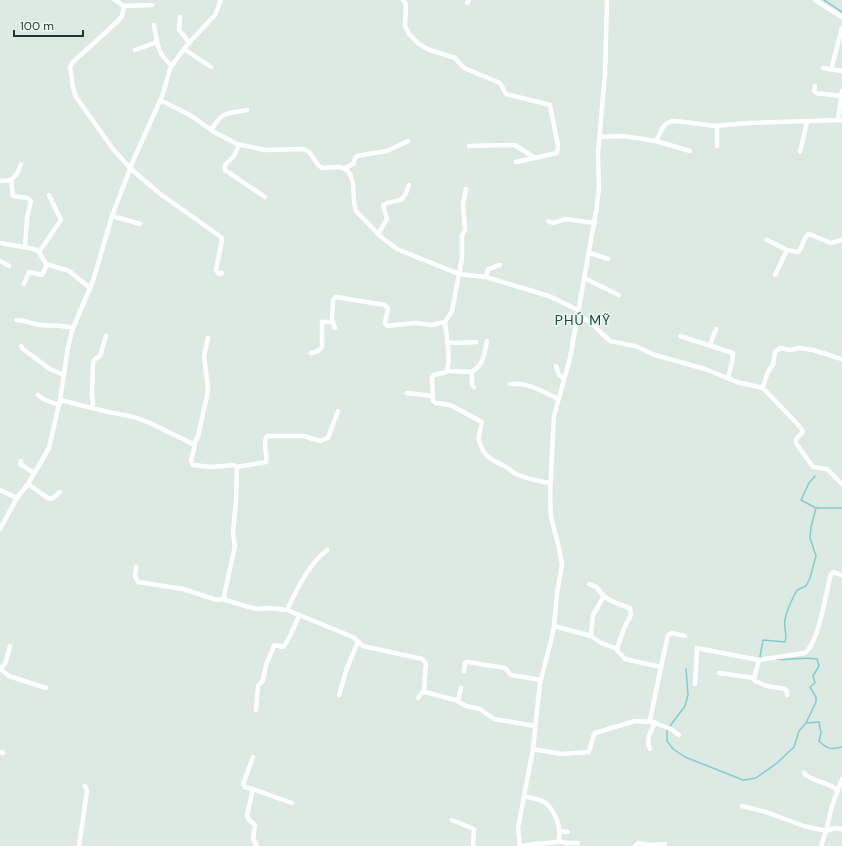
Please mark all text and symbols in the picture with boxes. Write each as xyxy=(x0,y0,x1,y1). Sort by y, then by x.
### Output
scale bar xyxy=(14,12,83,38)
text: 100 m xyxy=(20,18,54,34)
district label: PHÚ MỸ xyxy=(555,311,611,329)

